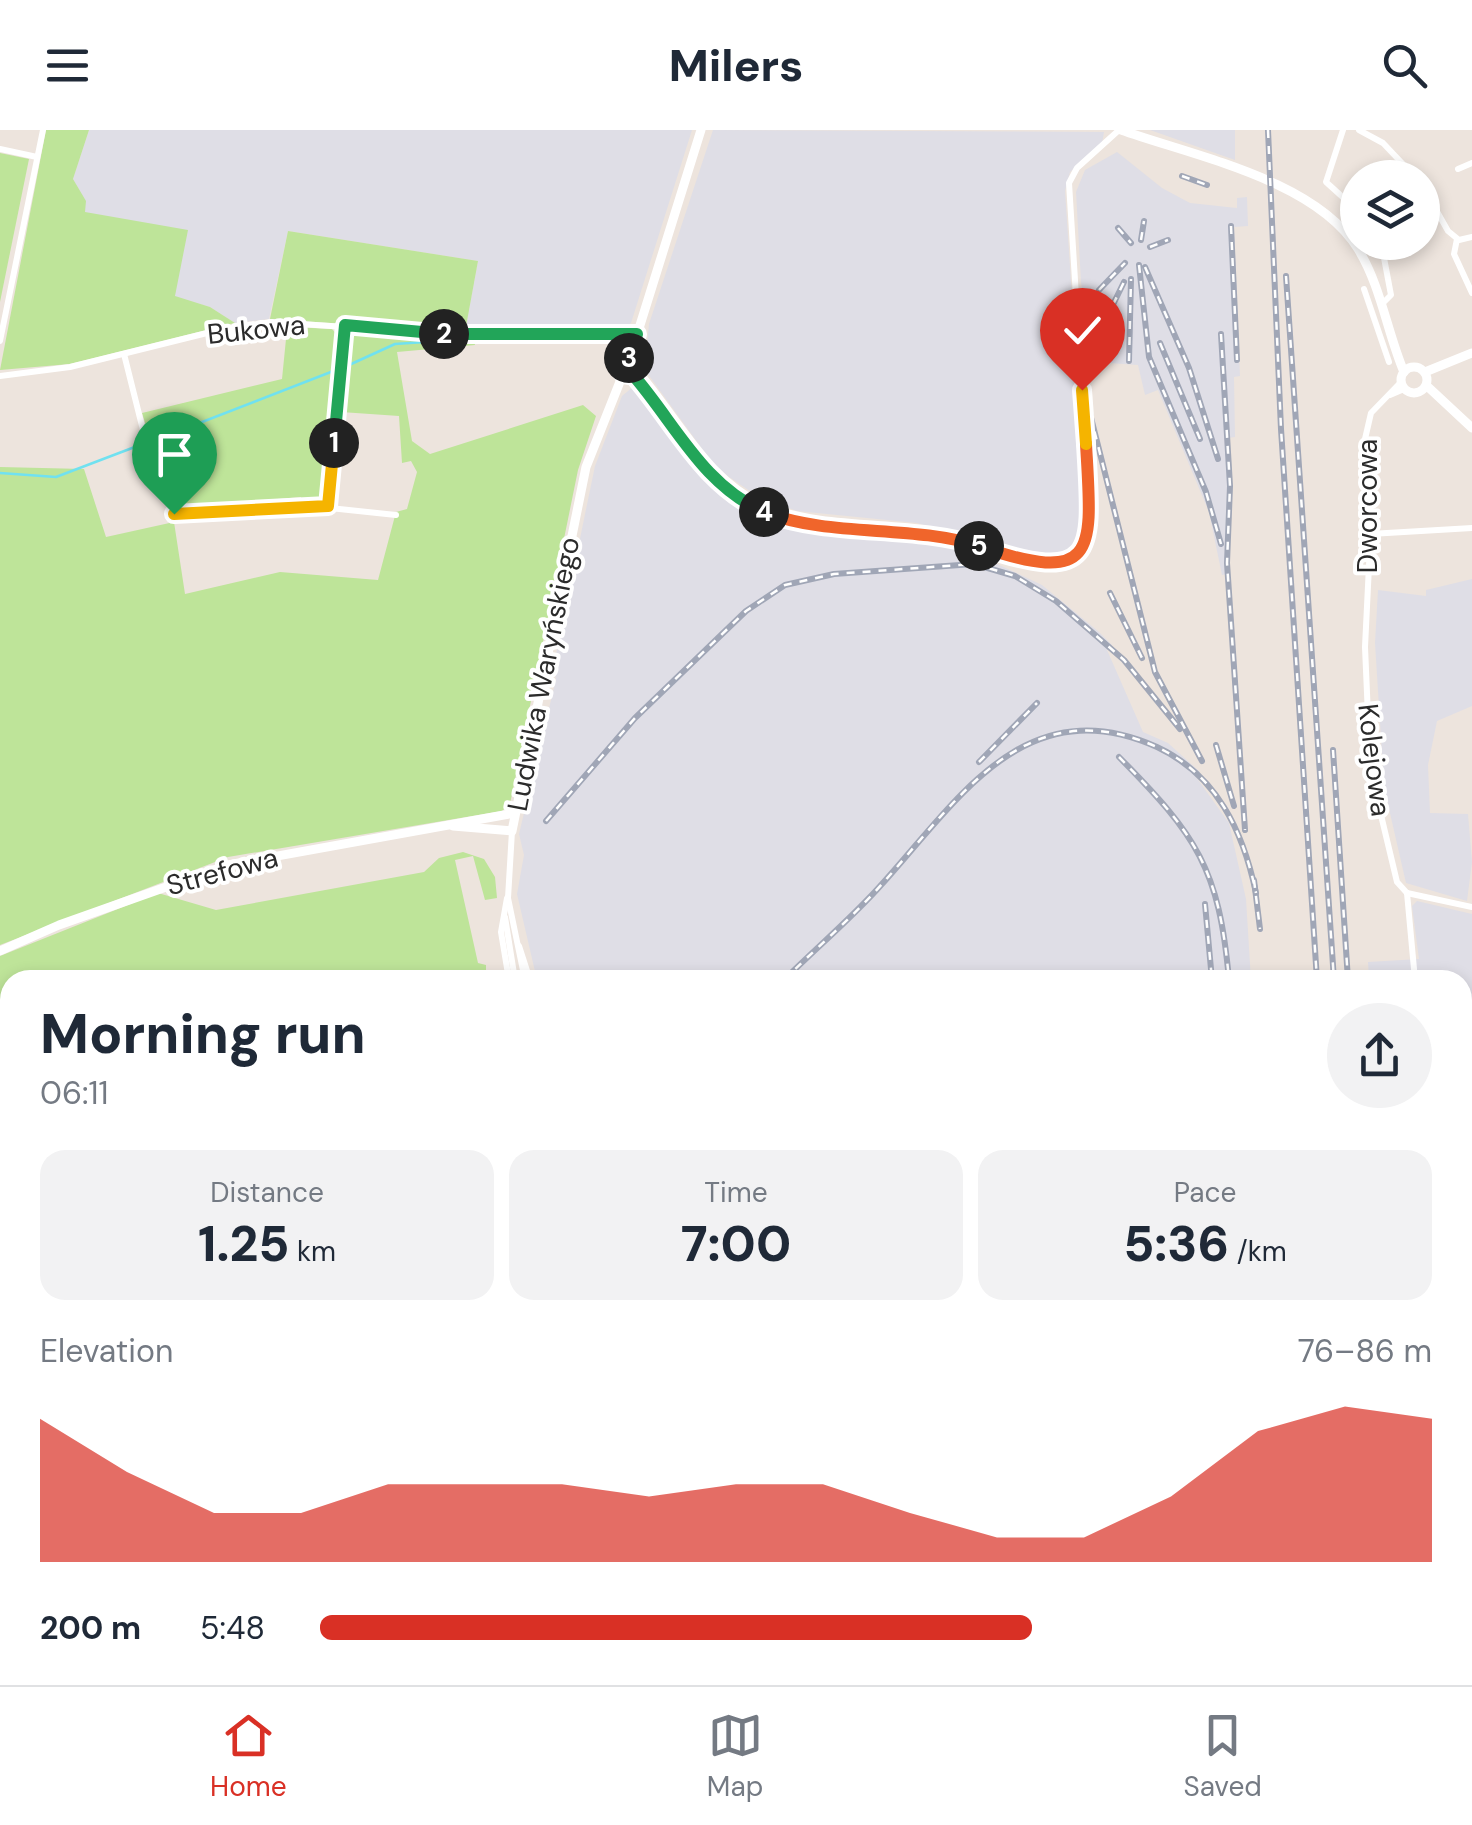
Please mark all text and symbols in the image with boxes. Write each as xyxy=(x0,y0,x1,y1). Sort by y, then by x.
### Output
text: Milers xyxy=(669,36,803,95)
icon: menu xyxy=(40,38,95,93)
icon: search xyxy=(1377,38,1432,93)
map controls xyxy=(1340,160,1440,260)
button: layers xyxy=(1340,160,1440,260)
pin xyxy=(1040,288,1125,391)
icon: check xyxy=(1055,303,1110,358)
street label: Bukowa xyxy=(205,306,307,353)
pin: 2 xyxy=(419,309,469,359)
text: 2 xyxy=(436,315,452,352)
pin: 3 xyxy=(604,333,654,383)
text: 3 xyxy=(621,339,637,376)
pin xyxy=(132,412,217,515)
pin: 1 xyxy=(309,418,359,468)
text: 1 xyxy=(329,424,339,461)
icon: arrive xyxy=(147,427,202,482)
street label: Dworcowa xyxy=(1349,439,1386,573)
pin: 4 xyxy=(739,487,789,537)
text: 4 xyxy=(755,493,773,530)
pin: 5 xyxy=(954,521,1004,571)
text: 5 xyxy=(970,527,988,564)
street label: Ludwika Waryńskiego xyxy=(499,534,588,814)
street label: Kolejowa xyxy=(1349,702,1400,818)
street label: Strefowa xyxy=(162,839,282,904)
text: Morning run xyxy=(40,998,366,1070)
button: share xyxy=(1327,1003,1432,1108)
text: 06:11 xyxy=(40,1072,108,1114)
text: Distance xyxy=(210,1174,324,1211)
text: Time xyxy=(704,1174,768,1211)
text: Pace xyxy=(1174,1174,1236,1211)
text: 1.25 xyxy=(198,1211,289,1277)
text: 7:00 xyxy=(681,1211,791,1277)
text: 5:36 xyxy=(1123,1211,1229,1277)
text: km xyxy=(289,1233,336,1270)
text: /km xyxy=(1229,1233,1287,1270)
text: Elevation xyxy=(40,1330,173,1372)
text: 76–86 m xyxy=(1298,1330,1432,1372)
text: 200 m xyxy=(40,1607,141,1649)
text: 5:48 xyxy=(200,1607,265,1649)
tab: Home xyxy=(210,1708,287,1805)
tab: Map xyxy=(707,1708,763,1805)
tab: Saved xyxy=(1183,1708,1262,1805)

